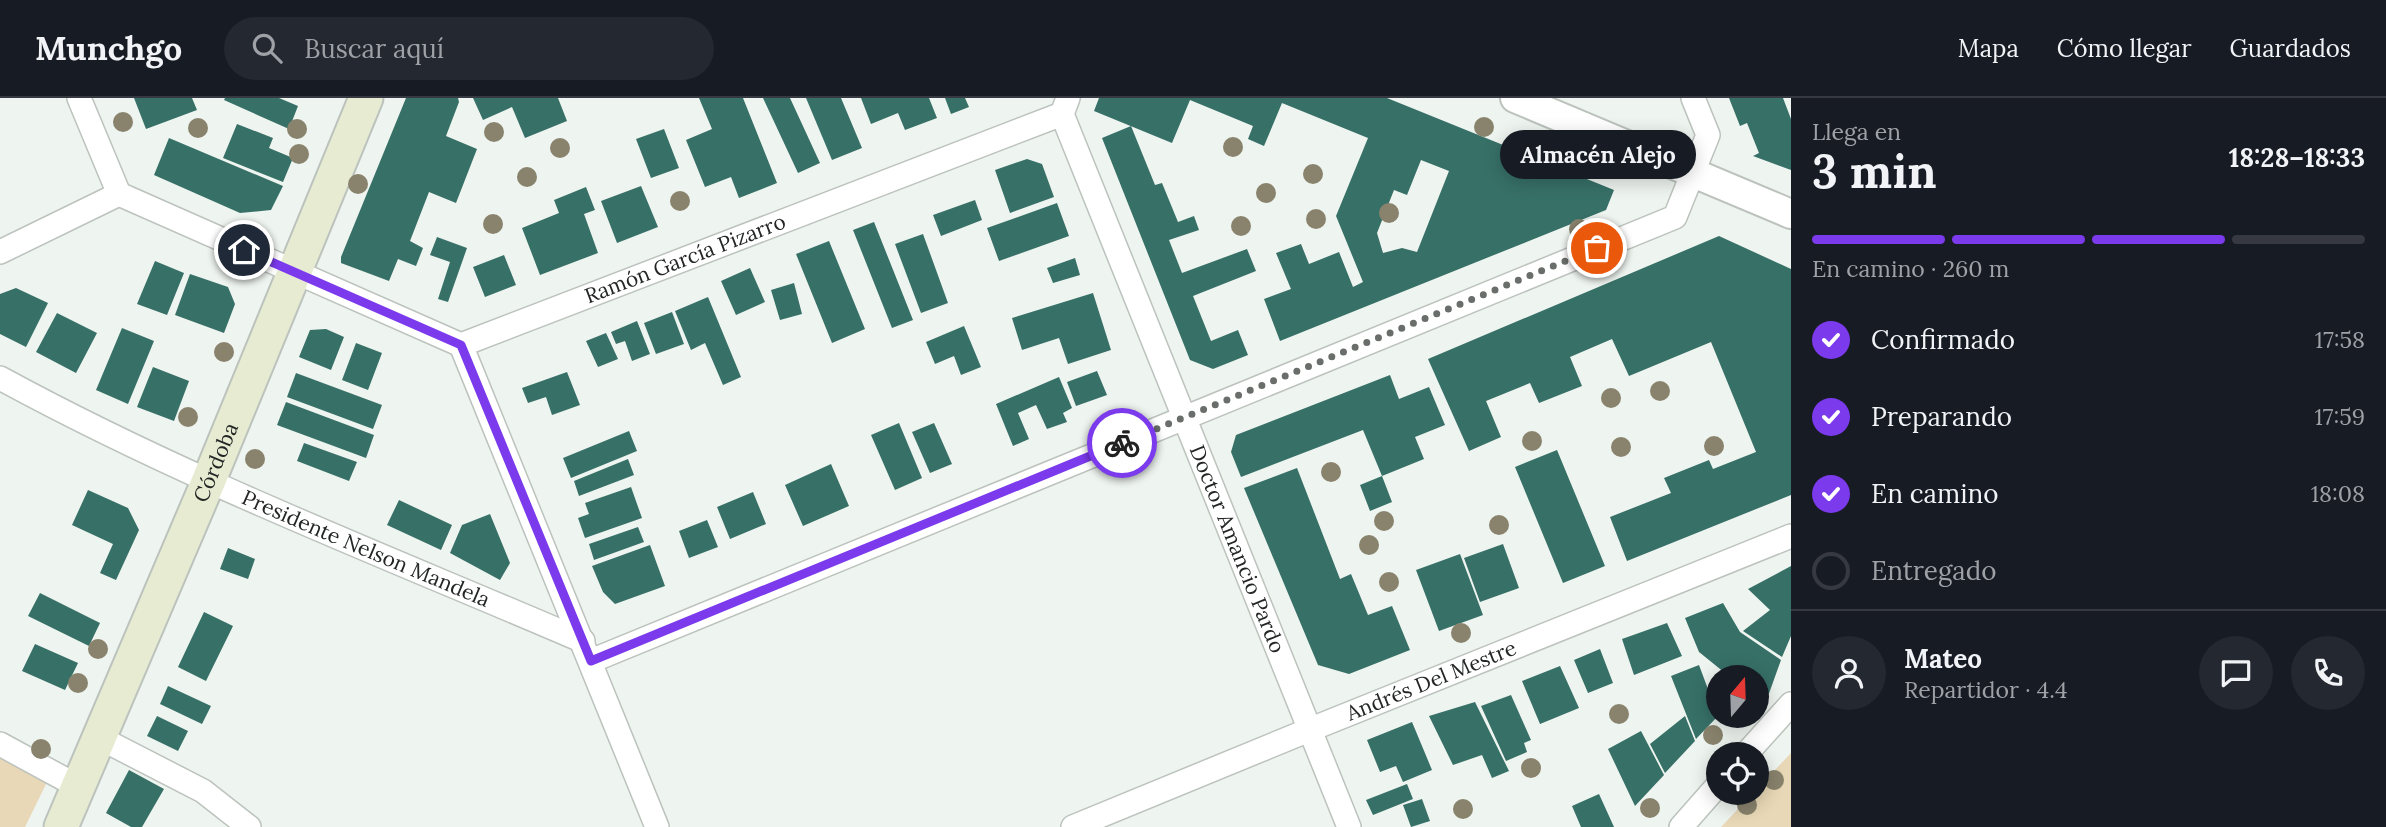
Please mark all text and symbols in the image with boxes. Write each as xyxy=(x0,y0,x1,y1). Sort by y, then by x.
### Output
search box xyxy=(224,17,714,80)
text: Munchgo xyxy=(35,27,182,69)
icon: search xyxy=(248,29,286,67)
text: Buscar aquí xyxy=(304,32,444,65)
text: Mapa xyxy=(1958,33,2019,64)
text: Cómo llegar xyxy=(2057,33,2192,64)
text: Guardados xyxy=(2230,33,2351,64)
text: Llega en xyxy=(1812,117,1901,146)
callout: Almacén Alejo xyxy=(1499,129,1695,178)
text: Almacén Alejo xyxy=(1520,140,1676,169)
text: 18:28–18:33 xyxy=(2229,141,2365,174)
text: 3 min xyxy=(1812,142,1937,201)
street label: Ramón García Pizarro xyxy=(581,208,789,309)
pin xyxy=(1567,218,1627,278)
pin xyxy=(214,220,274,280)
icon: bag xyxy=(1578,229,1616,267)
icon: home xyxy=(225,231,263,269)
text: En camino · 260 m xyxy=(1812,254,2009,283)
icon: check xyxy=(1812,321,1850,359)
text: Confirmado xyxy=(1871,323,2015,356)
text: 17:58 xyxy=(2315,325,2365,354)
icon: check xyxy=(1812,398,1850,436)
text: Preparando xyxy=(1871,400,2012,433)
text: 17:59 xyxy=(2314,402,2365,431)
courier xyxy=(1087,408,1157,478)
street label: Córdoba xyxy=(187,418,244,506)
icon: bike xyxy=(1103,424,1141,462)
street label: Doctor Amancio Pardo xyxy=(1184,441,1292,657)
icon: check xyxy=(1812,475,1850,513)
text: En camino xyxy=(1871,477,1999,510)
text: 18:08 xyxy=(2311,479,2365,508)
street label: Presidente Nelson Mandela xyxy=(238,484,494,613)
text: Entregado xyxy=(1871,554,1997,587)
street label: Andrés Del Mestre xyxy=(1341,634,1520,727)
button: person xyxy=(1812,636,1886,710)
button: chat xyxy=(2199,636,2273,710)
button: phone xyxy=(2291,636,2365,710)
text: Mateo xyxy=(1904,642,1982,675)
north arrow xyxy=(1706,665,1769,728)
map controls xyxy=(1706,665,1769,805)
text: Repartidor · 4.4 xyxy=(1904,675,2067,704)
button: locate xyxy=(1706,742,1769,805)

